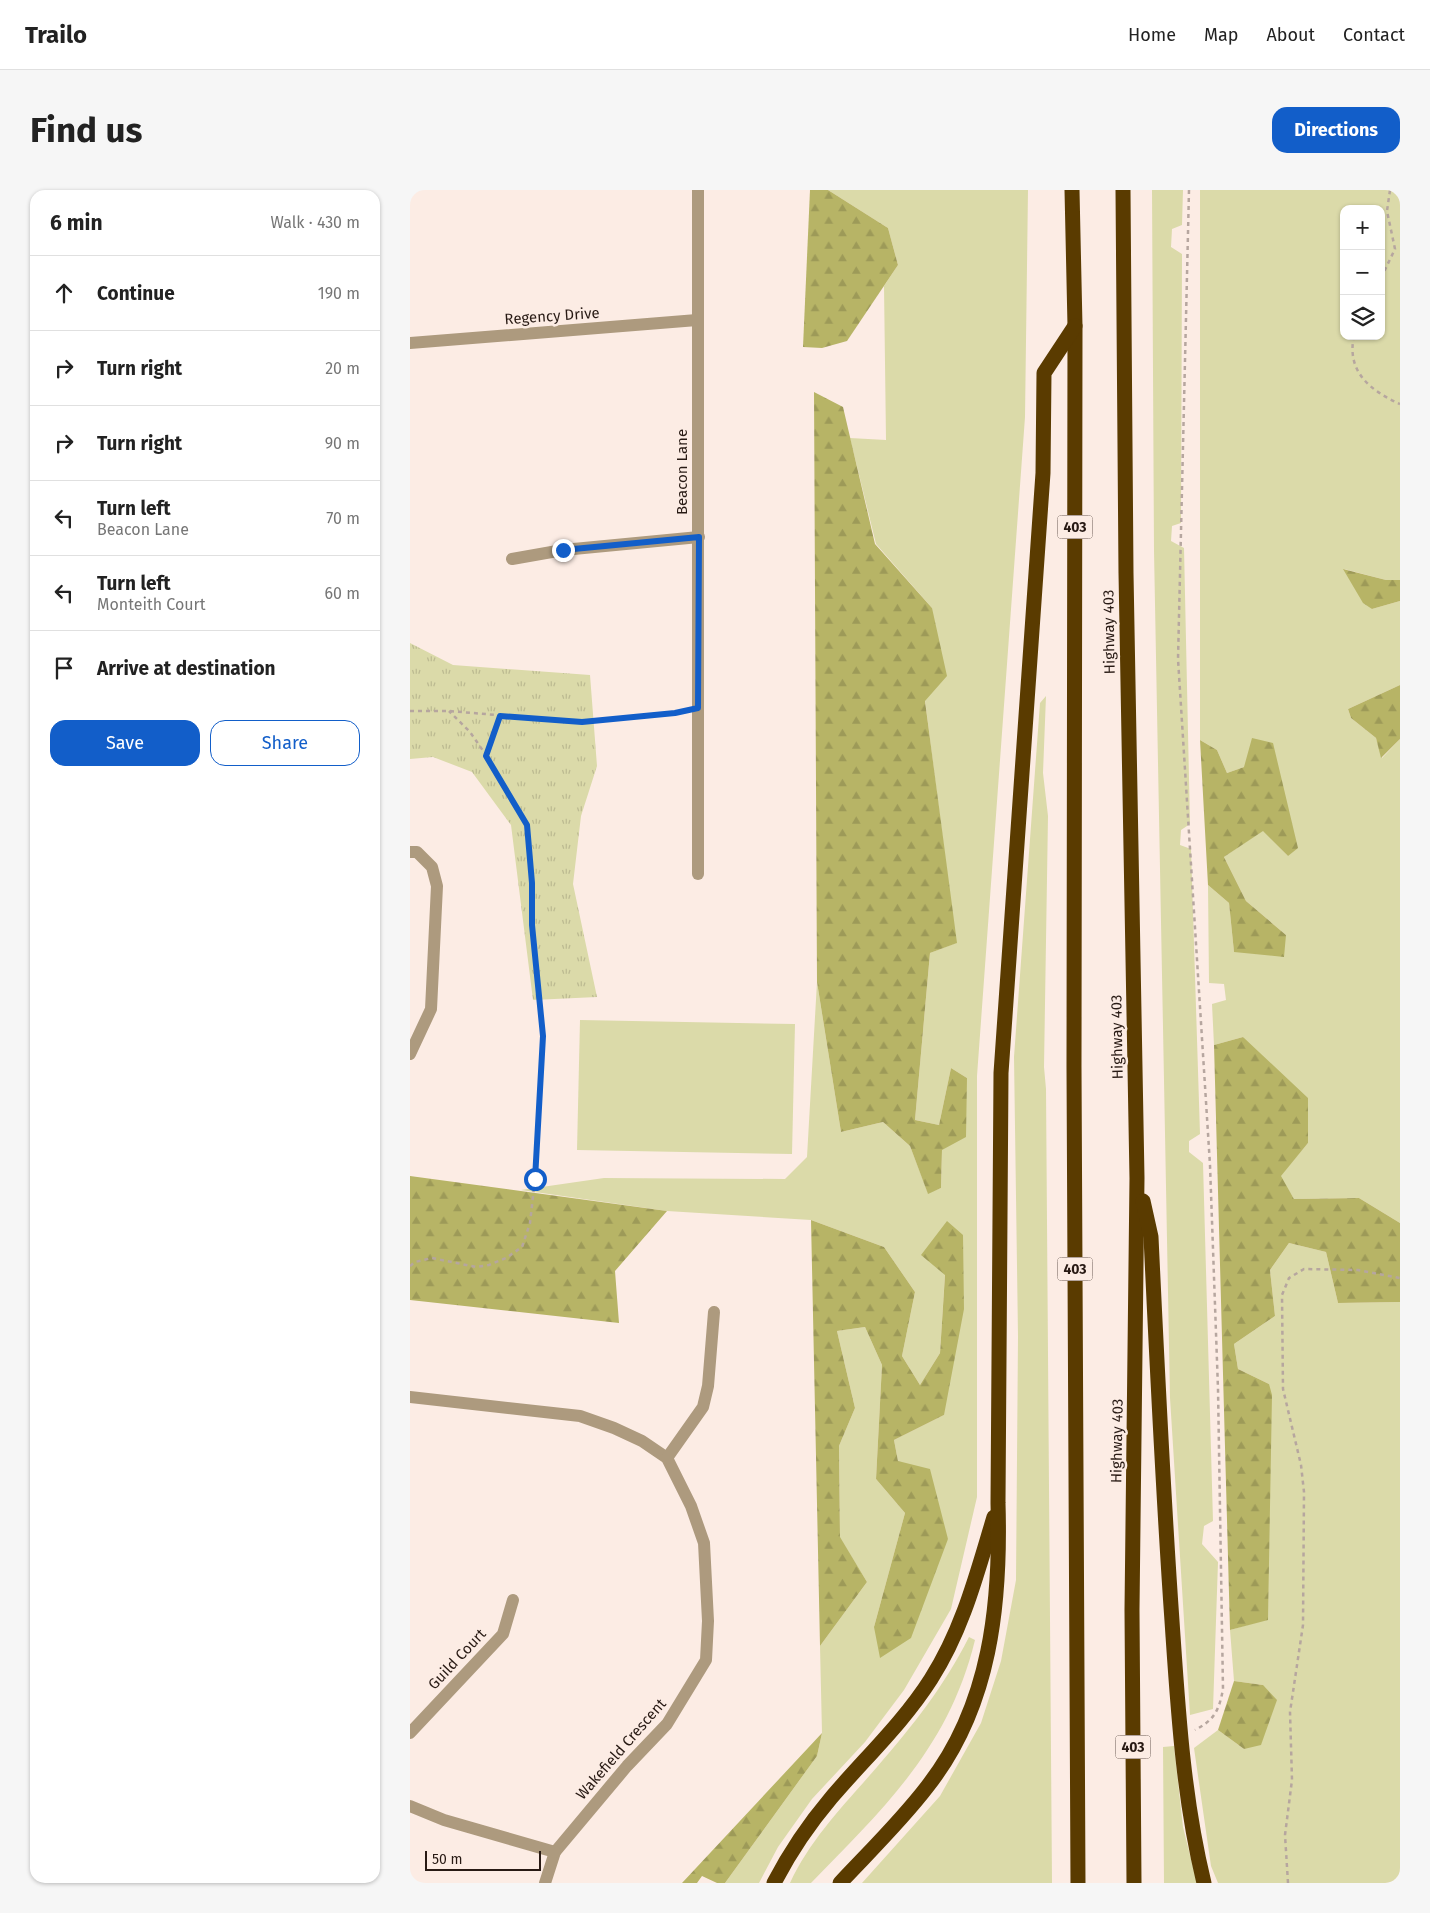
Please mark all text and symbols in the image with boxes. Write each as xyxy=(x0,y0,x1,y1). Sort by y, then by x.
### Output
text: Trailo xyxy=(25,21,87,49)
text: Home xyxy=(1128,24,1176,46)
text: Map xyxy=(1204,24,1238,46)
text: About xyxy=(1266,24,1315,46)
text: Contact xyxy=(1343,24,1405,46)
button: Directions xyxy=(1272,107,1400,153)
text: Find us xyxy=(30,109,142,151)
map controls xyxy=(1340,205,1385,340)
button: + xyxy=(1340,205,1385,250)
text: 6 min xyxy=(50,210,103,236)
text: Walk · 430 m xyxy=(270,213,360,232)
button: − xyxy=(1340,250,1385,295)
icon: ahead xyxy=(50,279,78,307)
text: Continue xyxy=(97,282,175,305)
text: 190 m xyxy=(318,284,360,303)
button: layers xyxy=(1340,295,1385,340)
street label: Regency Drive xyxy=(504,304,600,328)
icon: right xyxy=(50,354,78,382)
text: Turn right xyxy=(97,357,182,380)
text: 20 m xyxy=(325,359,360,378)
icon: right xyxy=(50,429,78,457)
street label: Beacon Lane xyxy=(673,429,691,515)
text: Turn right xyxy=(97,432,182,455)
text: 90 m xyxy=(325,434,360,453)
text: Turn left xyxy=(97,497,171,520)
icon: left xyxy=(50,504,78,532)
text: 70 m xyxy=(326,509,360,528)
road number: 403 xyxy=(1058,516,1092,538)
text: Beacon Lane xyxy=(97,520,189,539)
route end xyxy=(552,539,575,562)
text: Turn left xyxy=(97,572,171,595)
icon: left xyxy=(50,579,78,607)
text: 60 m xyxy=(325,584,360,603)
street label: Highway 403 xyxy=(1099,590,1119,674)
text: Monteith Court xyxy=(97,595,206,614)
icon: arrive xyxy=(50,654,78,682)
text: Arrive at destination xyxy=(97,657,276,680)
button: Save xyxy=(50,720,200,766)
button: Share xyxy=(210,720,360,766)
street label: Highway 403 xyxy=(1107,995,1127,1079)
route start xyxy=(524,1168,547,1191)
road number: 403 xyxy=(1058,1258,1092,1280)
street label: Highway 403 xyxy=(1107,1399,1127,1483)
street label: Guild Court xyxy=(424,1624,490,1693)
street label: Wakefield Crescent xyxy=(572,1694,670,1803)
road number: 403 xyxy=(1116,1735,1150,1758)
scale bar xyxy=(425,1848,541,1871)
text: 50 m xyxy=(432,1851,463,1868)

